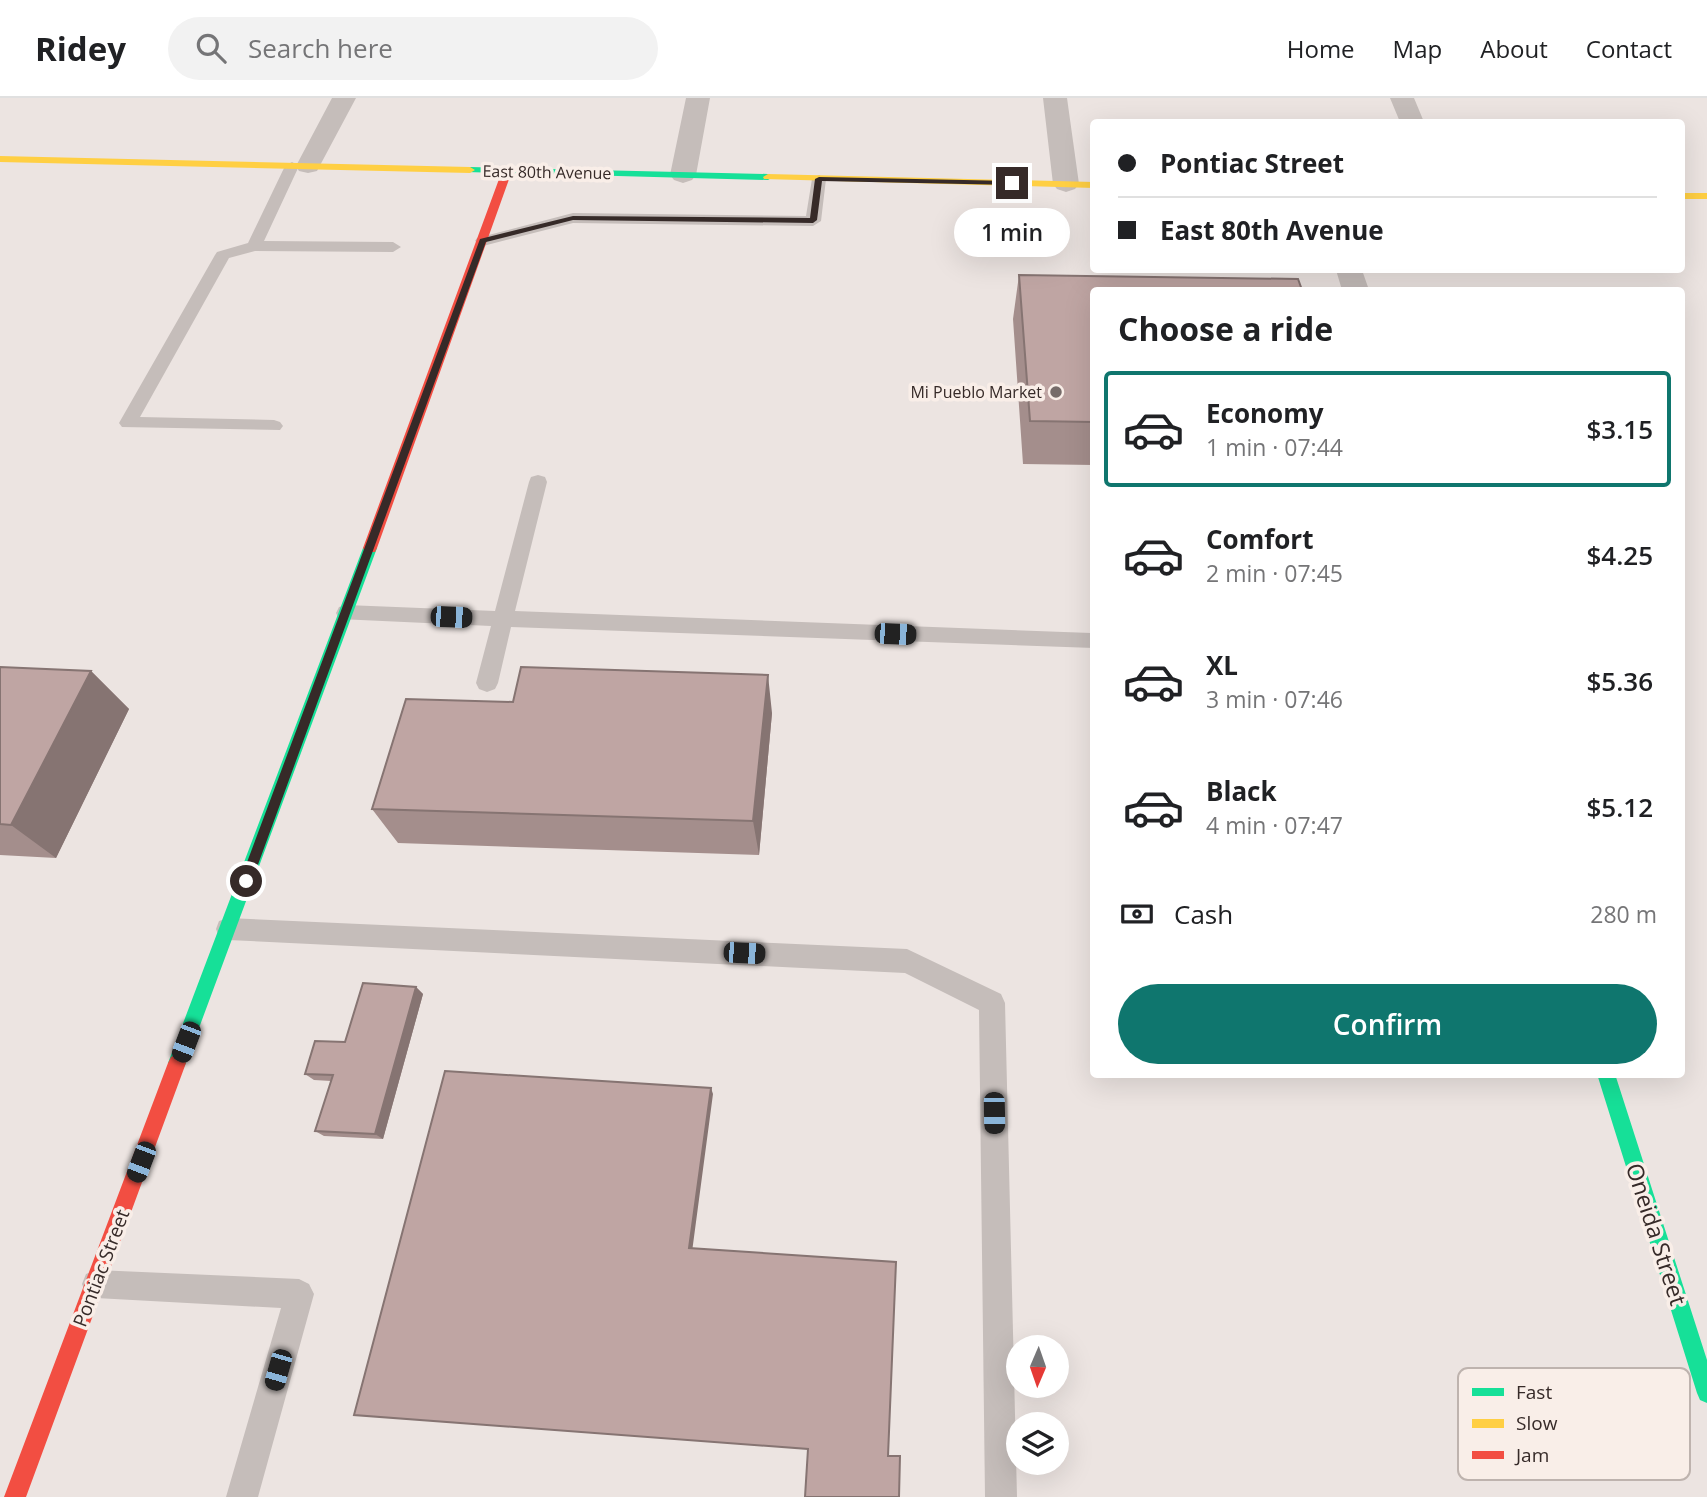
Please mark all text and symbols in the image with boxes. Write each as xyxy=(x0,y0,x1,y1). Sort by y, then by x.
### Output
search box xyxy=(168,17,658,80)
text: Ridey xyxy=(35,26,126,71)
icon: search xyxy=(192,29,230,67)
text: Search here xyxy=(248,30,393,66)
text: Home xyxy=(1287,32,1355,65)
text: Map xyxy=(1393,32,1442,65)
text: About xyxy=(1480,32,1548,65)
text: Contact xyxy=(1586,32,1672,65)
text: Pontiac Street xyxy=(1160,145,1344,181)
street label: East 80th Avenue xyxy=(482,160,612,184)
route end xyxy=(996,167,1028,199)
callout: 1 min xyxy=(954,208,1070,256)
text: East 80th Avenue xyxy=(1160,212,1384,248)
text: 1 min xyxy=(981,216,1043,248)
text: Choose a ride xyxy=(1118,307,1333,350)
place label: Mi Pueblo Market xyxy=(910,381,1042,403)
marker: Mi Pueblo Market xyxy=(1048,384,1064,400)
text: Economy xyxy=(1206,395,1324,431)
icon: car xyxy=(1122,398,1185,461)
text: $3.15 xyxy=(1586,411,1653,447)
text: 1 min · 07:44 xyxy=(1206,431,1343,463)
text: Comfort xyxy=(1206,521,1313,557)
icon: car xyxy=(1122,524,1185,587)
text: $4.25 xyxy=(1586,537,1653,573)
text: 2 min · 07:45 xyxy=(1206,557,1343,589)
car xyxy=(430,606,473,628)
car xyxy=(874,623,917,645)
text: XL xyxy=(1206,647,1238,683)
icon: car xyxy=(1122,650,1185,713)
text: $5.36 xyxy=(1586,663,1653,699)
text: 3 min · 07:46 xyxy=(1206,683,1343,715)
text: Black xyxy=(1206,773,1277,809)
icon: car xyxy=(1122,776,1185,839)
text: $5.12 xyxy=(1586,789,1653,825)
text: 4 min · 07:47 xyxy=(1206,809,1343,841)
route start xyxy=(230,865,262,897)
icon: cash xyxy=(1118,895,1156,933)
text: Cash xyxy=(1174,896,1233,932)
text: 280 m xyxy=(1590,898,1657,930)
car xyxy=(723,941,766,965)
button: Confirm xyxy=(1118,984,1657,1064)
car xyxy=(169,1019,204,1065)
car xyxy=(984,1092,1005,1134)
car xyxy=(124,1139,159,1185)
street label: Oneida Street xyxy=(1619,1159,1695,1309)
street label: Pontiac Street xyxy=(67,1205,135,1330)
north arrow xyxy=(1006,1335,1069,1398)
map controls xyxy=(1006,1335,1069,1475)
car xyxy=(263,1347,294,1393)
legend xyxy=(1458,1368,1690,1480)
text: Fast xyxy=(1516,1379,1552,1405)
text: Slow xyxy=(1516,1410,1558,1436)
button: layers xyxy=(1006,1412,1069,1475)
text: Jam xyxy=(1514,1442,1549,1468)

